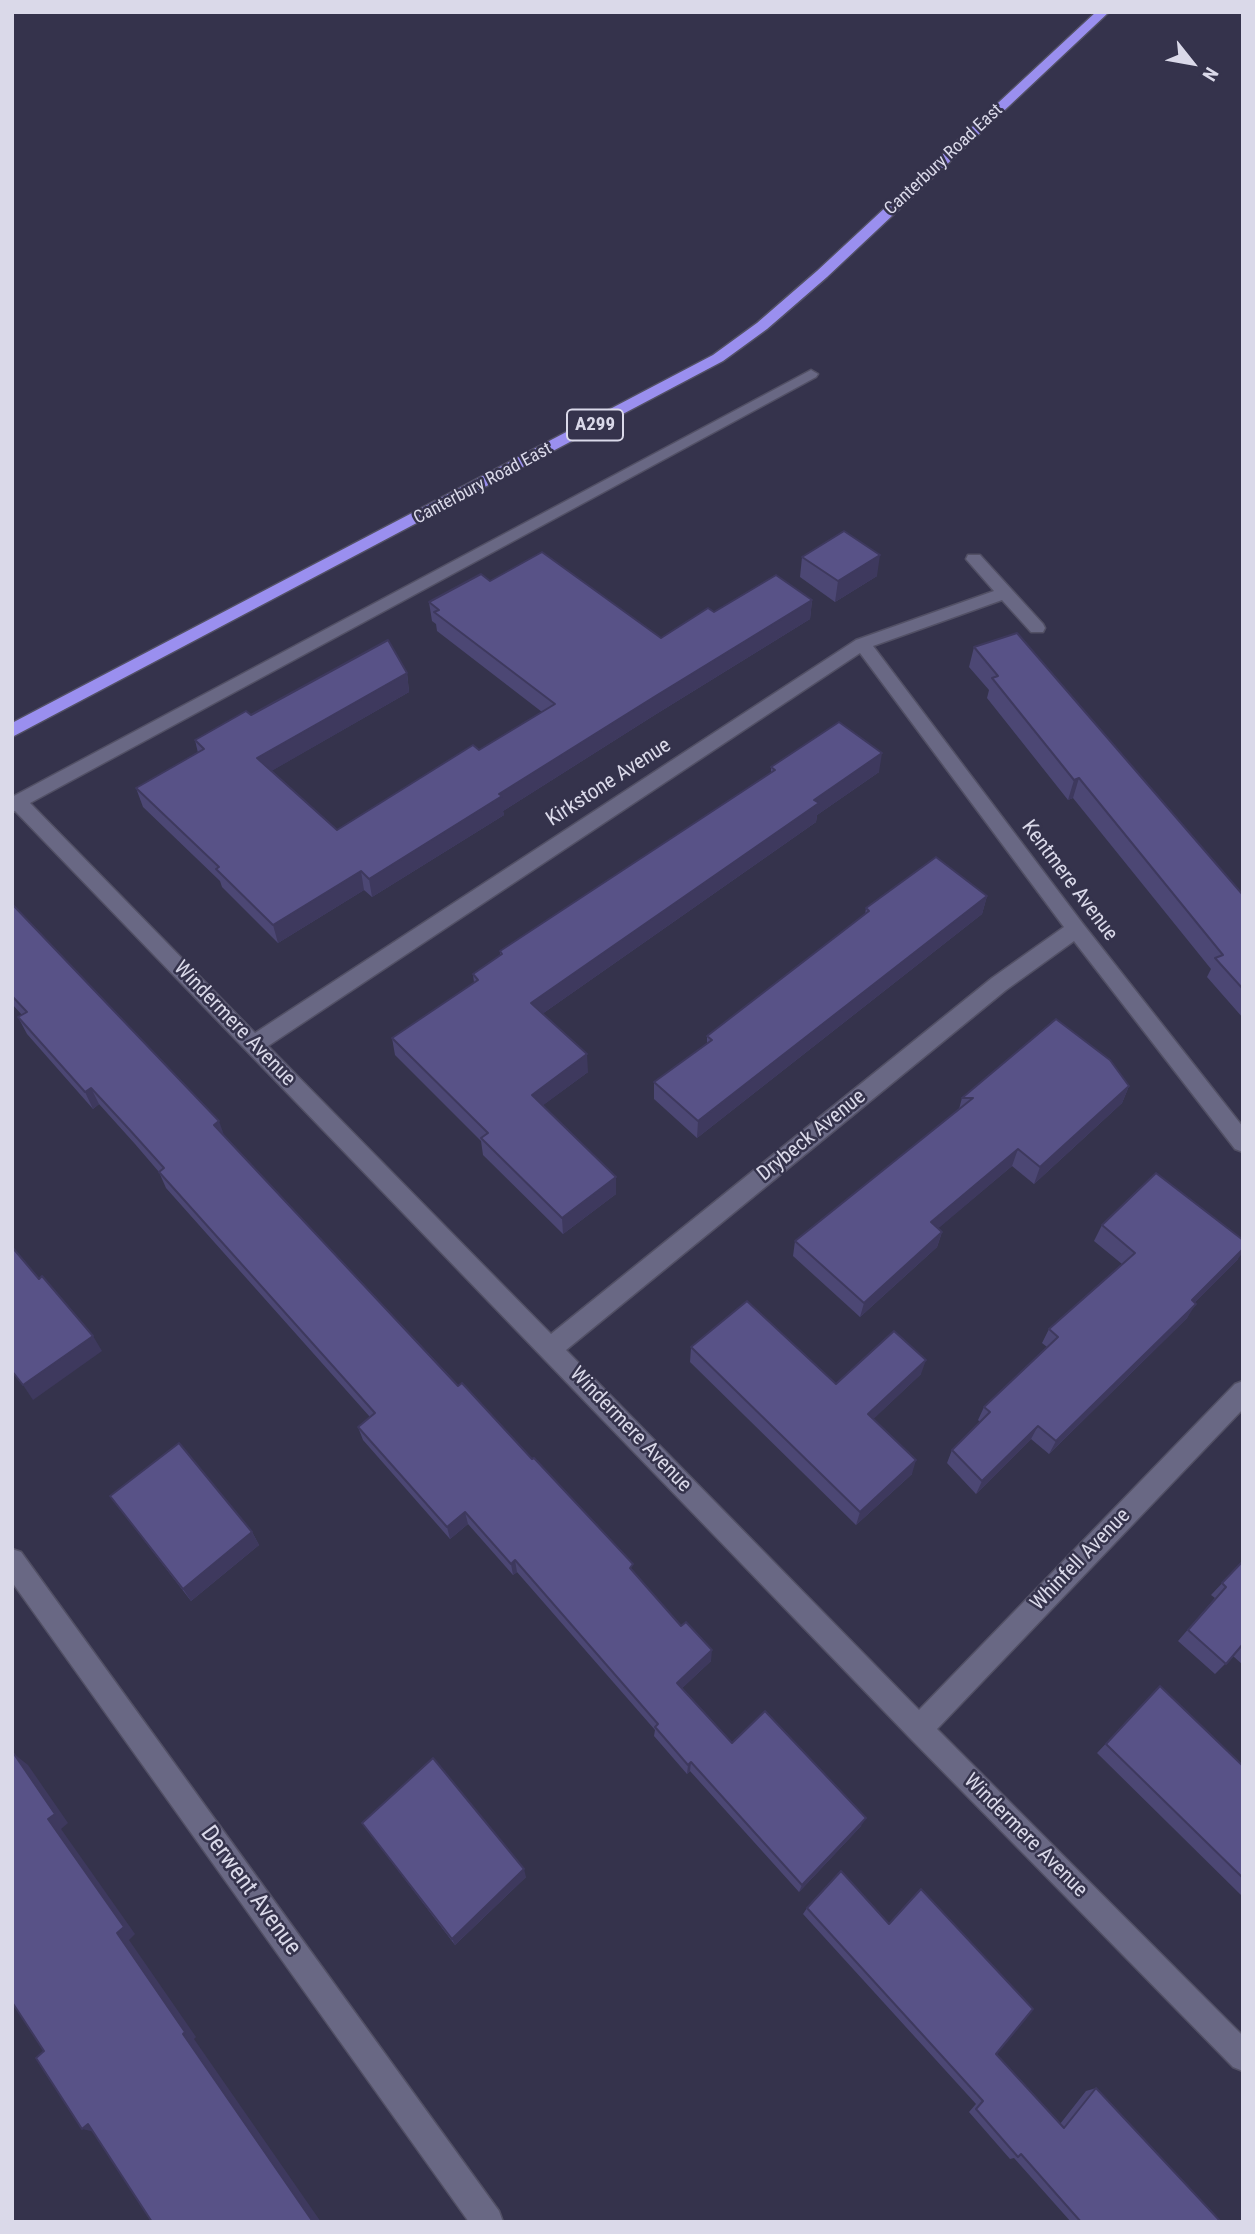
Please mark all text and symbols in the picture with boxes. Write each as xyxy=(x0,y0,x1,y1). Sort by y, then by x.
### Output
north arrow xyxy=(1157,28,1227,98)
text: N xyxy=(1198,63,1223,85)
street label: Canterbury Road East xyxy=(881,100,1007,220)
road number: A299 xyxy=(567,410,623,440)
street label: Canterbury Road East xyxy=(410,439,556,529)
street label: Kirkstone Avenue xyxy=(542,733,676,833)
street label: Kentmere Avenue xyxy=(1015,816,1123,946)
street label: Windermere Avenue xyxy=(168,956,300,1092)
street label: Drybeck Avenue xyxy=(753,1085,871,1187)
street label: Windermere Avenue xyxy=(564,1362,696,1498)
street label: Whinfell Avenue xyxy=(1026,1504,1136,1616)
street label: Windermere Avenue xyxy=(958,1769,1092,1903)
street label: Derwent Avenue xyxy=(193,1821,307,1961)

